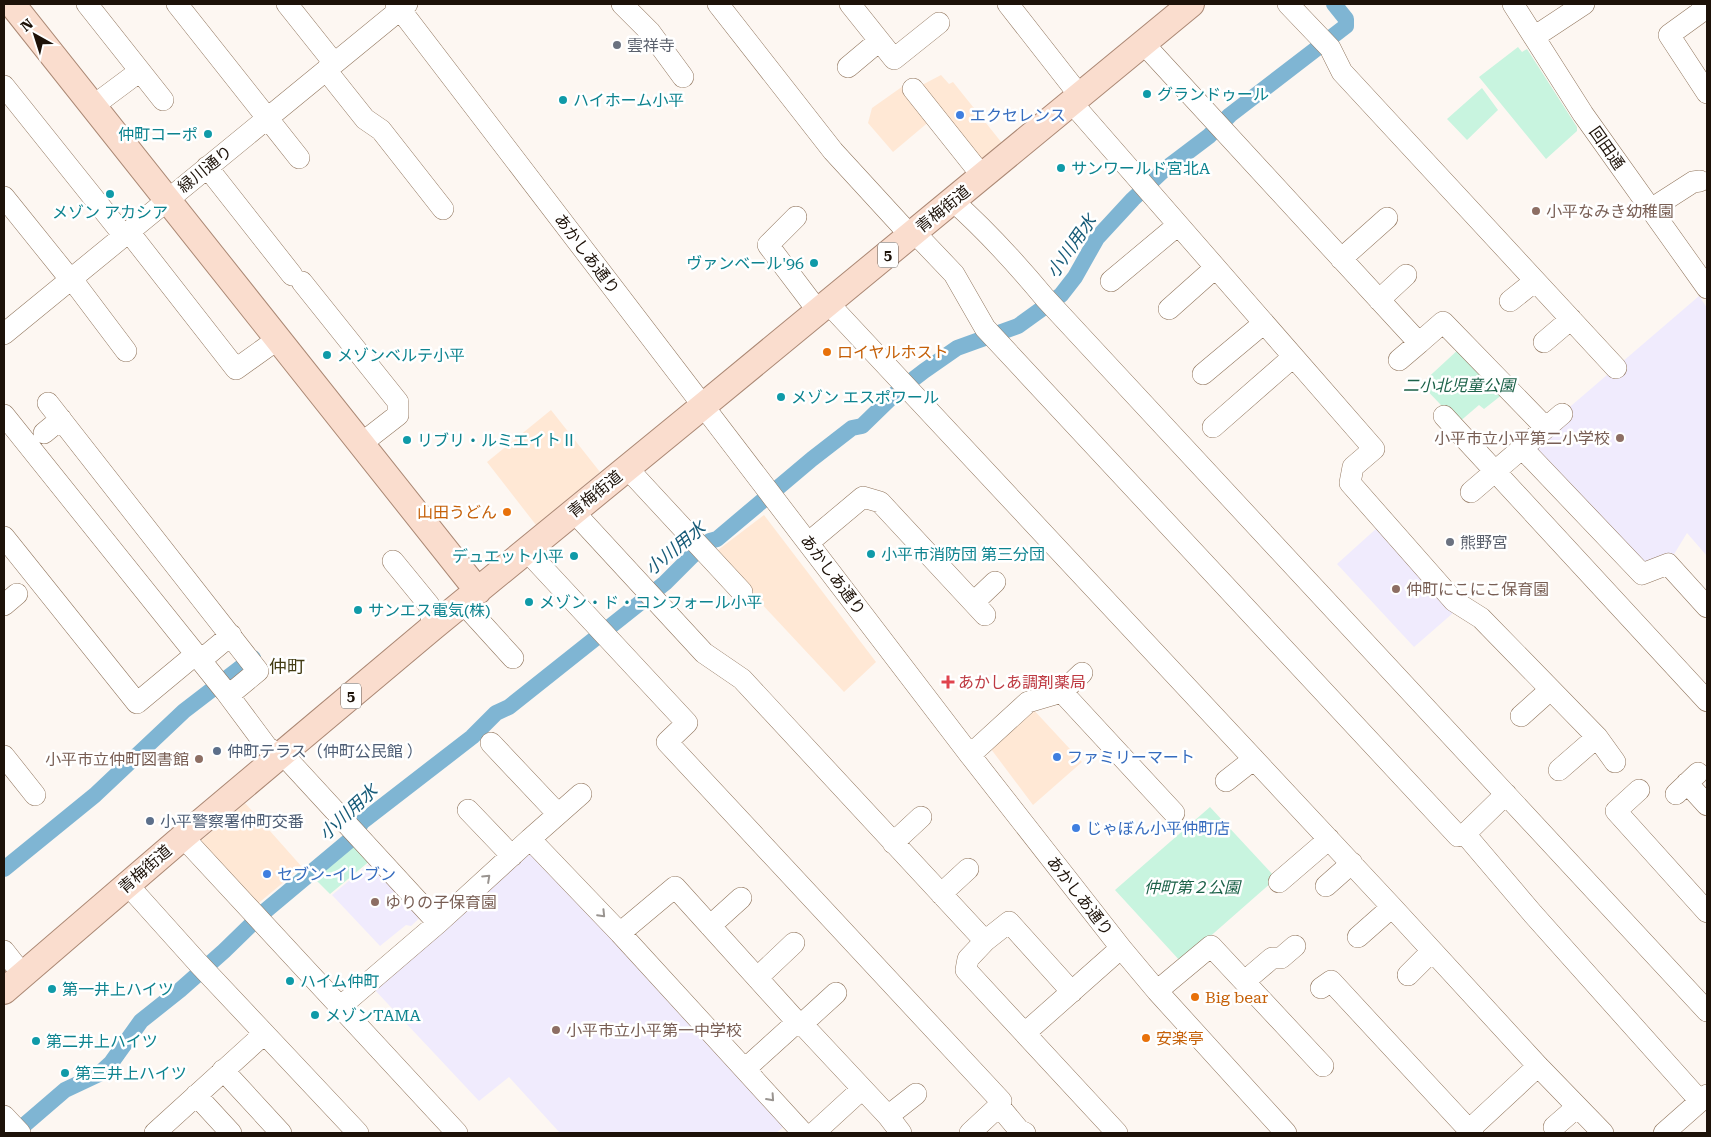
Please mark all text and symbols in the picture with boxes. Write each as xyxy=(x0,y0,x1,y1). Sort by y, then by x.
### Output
north arrow xyxy=(10,10,60,60)
text: N xyxy=(18,15,36,35)
place label: 雲祥寺 xyxy=(627,36,675,55)
marker: 雲祥寺 xyxy=(611,39,623,51)
place label: グランドゥール xyxy=(1157,85,1269,104)
marker: グランドゥール xyxy=(1141,88,1153,100)
place label: ハイホーム小平 xyxy=(573,91,684,110)
marker: ハイホーム小平 xyxy=(557,94,569,106)
place label: エクセレンス xyxy=(970,106,1066,125)
marker: エクセレンス xyxy=(954,109,966,121)
street label: 回田通 xyxy=(1585,123,1629,173)
place label: 仲町コーポ xyxy=(118,125,198,144)
marker: 仲町コーポ xyxy=(202,128,214,140)
street label: 緑川通り xyxy=(174,141,236,197)
place label: サンワールド宮北A xyxy=(1071,159,1211,178)
marker: サンワールド宮北A xyxy=(1055,162,1067,174)
street label: 青梅街道 xyxy=(912,181,974,237)
marker: メゾン アカシア xyxy=(104,188,116,200)
place label: 小平なみき幼稚園 xyxy=(1546,202,1674,221)
place label: メゾン アカシア xyxy=(52,203,168,222)
marker: 小平なみき幼稚園 xyxy=(1530,205,1542,217)
water label: 小川用水 xyxy=(1042,209,1101,282)
street label: あかしあ通り xyxy=(551,210,623,298)
road number: 5 xyxy=(878,242,898,268)
place label: ヴァンベール'96 xyxy=(686,254,804,273)
marker: ヴァンベール'96 xyxy=(808,257,820,269)
place label: ロイヤルホスト xyxy=(837,343,949,362)
place label: メゾンベルテ小平 xyxy=(337,346,465,365)
marker: ロイヤルホスト xyxy=(821,346,833,358)
marker: メゾンベルテ小平 xyxy=(321,349,333,361)
park label: 二小北児童公園 xyxy=(1403,376,1517,395)
place label: メゾン エスポワール xyxy=(791,388,939,407)
marker: メゾン エスポワール xyxy=(775,391,787,403)
place label: 小平市立小平第二小学校 xyxy=(1434,429,1610,448)
place label: リブリ・ルミエイトⅡ xyxy=(417,431,577,450)
marker: 小平市立小平第二小学校 xyxy=(1614,432,1626,444)
marker: リブリ・ルミエイトⅡ xyxy=(401,434,413,446)
street label: 青梅街道 xyxy=(564,466,626,522)
place label: 山田うどん xyxy=(417,503,497,522)
marker: 山田うどん xyxy=(501,506,513,518)
water label: 小川用水 xyxy=(641,516,711,579)
street label: あかしあ通り xyxy=(797,531,869,619)
place label: 熊野宮 xyxy=(1460,533,1508,552)
marker: 熊野宮 xyxy=(1444,536,1456,548)
place label: 小平市消防団 第三分団 xyxy=(881,545,1045,564)
place label: デュエット小平 xyxy=(452,547,564,566)
marker: 小平市消防団 第三分団 xyxy=(865,548,877,560)
marker: デュエット小平 xyxy=(568,550,580,562)
place label: 仲町にこにこ保育園 xyxy=(1406,580,1549,599)
marker: 仲町にこにこ保育園 xyxy=(1390,583,1402,595)
place label: メゾン・ド・コンフォール小平 xyxy=(539,593,763,612)
marker: メゾン・ド・コンフォール小平 xyxy=(523,596,535,608)
place label: サンエス電気(株) xyxy=(368,601,490,620)
marker: サンエス電気(株) xyxy=(352,604,364,616)
district label: 仲町 xyxy=(269,656,305,677)
place label: あかしあ調剤薬局 xyxy=(958,673,1086,692)
marker: あかしあ調剤薬局 xyxy=(942,676,954,688)
road number: 5 xyxy=(341,684,361,708)
place label: 仲町テラス（仲町公民館 ） xyxy=(227,742,423,761)
marker: 仲町テラス（仲町公民館 ） xyxy=(211,745,223,757)
place label: ファミリーマート xyxy=(1067,748,1195,767)
place label: 小平市立仲町図書館 xyxy=(45,750,189,769)
marker: ファミリーマート xyxy=(1051,751,1063,763)
marker: 小平市立仲町図書館 xyxy=(193,753,205,765)
water label: 小川用水 xyxy=(315,778,383,844)
place label: 小平警察署仲町交番 xyxy=(160,812,304,831)
marker: 小平警察署仲町交番 xyxy=(144,815,156,827)
place label: じゃぼん小平仲町店 xyxy=(1086,819,1230,838)
marker: じゃぼん小平仲町店 xyxy=(1070,822,1082,834)
street label: 青梅街道 xyxy=(115,841,175,897)
street label: あかしあ通り xyxy=(1043,852,1117,940)
place label: セブン-イレブン xyxy=(277,865,396,884)
marker: セブン-イレブン xyxy=(261,868,273,880)
one-way arrow xyxy=(482,875,491,884)
park label: 仲町第２公園 xyxy=(1144,878,1242,897)
place label: ゆりの子保育園 xyxy=(385,893,497,912)
marker: ゆりの子保育園 xyxy=(369,896,381,908)
one-way arrow xyxy=(596,908,605,917)
place label: ハイム仲町 xyxy=(300,972,379,991)
marker: ハイム仲町 xyxy=(284,975,296,987)
place label: 第一井上ハイツ xyxy=(62,980,174,999)
marker: 第一井上ハイツ xyxy=(46,983,58,995)
place label: Big bear xyxy=(1205,988,1269,1007)
marker: Big bear xyxy=(1189,991,1201,1003)
place label: メゾンTAMA xyxy=(325,1006,422,1025)
marker: メゾンTAMA xyxy=(309,1009,321,1021)
place label: 小平市立小平第一中学校 xyxy=(566,1021,742,1040)
marker: 小平市立小平第一中学校 xyxy=(550,1024,562,1036)
place label: 安楽亭 xyxy=(1156,1029,1204,1048)
place label: 第二井上ハイツ xyxy=(46,1032,158,1051)
marker: 安楽亭 xyxy=(1140,1032,1152,1044)
marker: 第二井上ハイツ xyxy=(30,1035,42,1047)
place label: 第三井上ハイツ xyxy=(75,1064,187,1083)
marker: 第三井上ハイツ xyxy=(59,1067,71,1079)
one-way arrow xyxy=(765,1093,774,1102)

